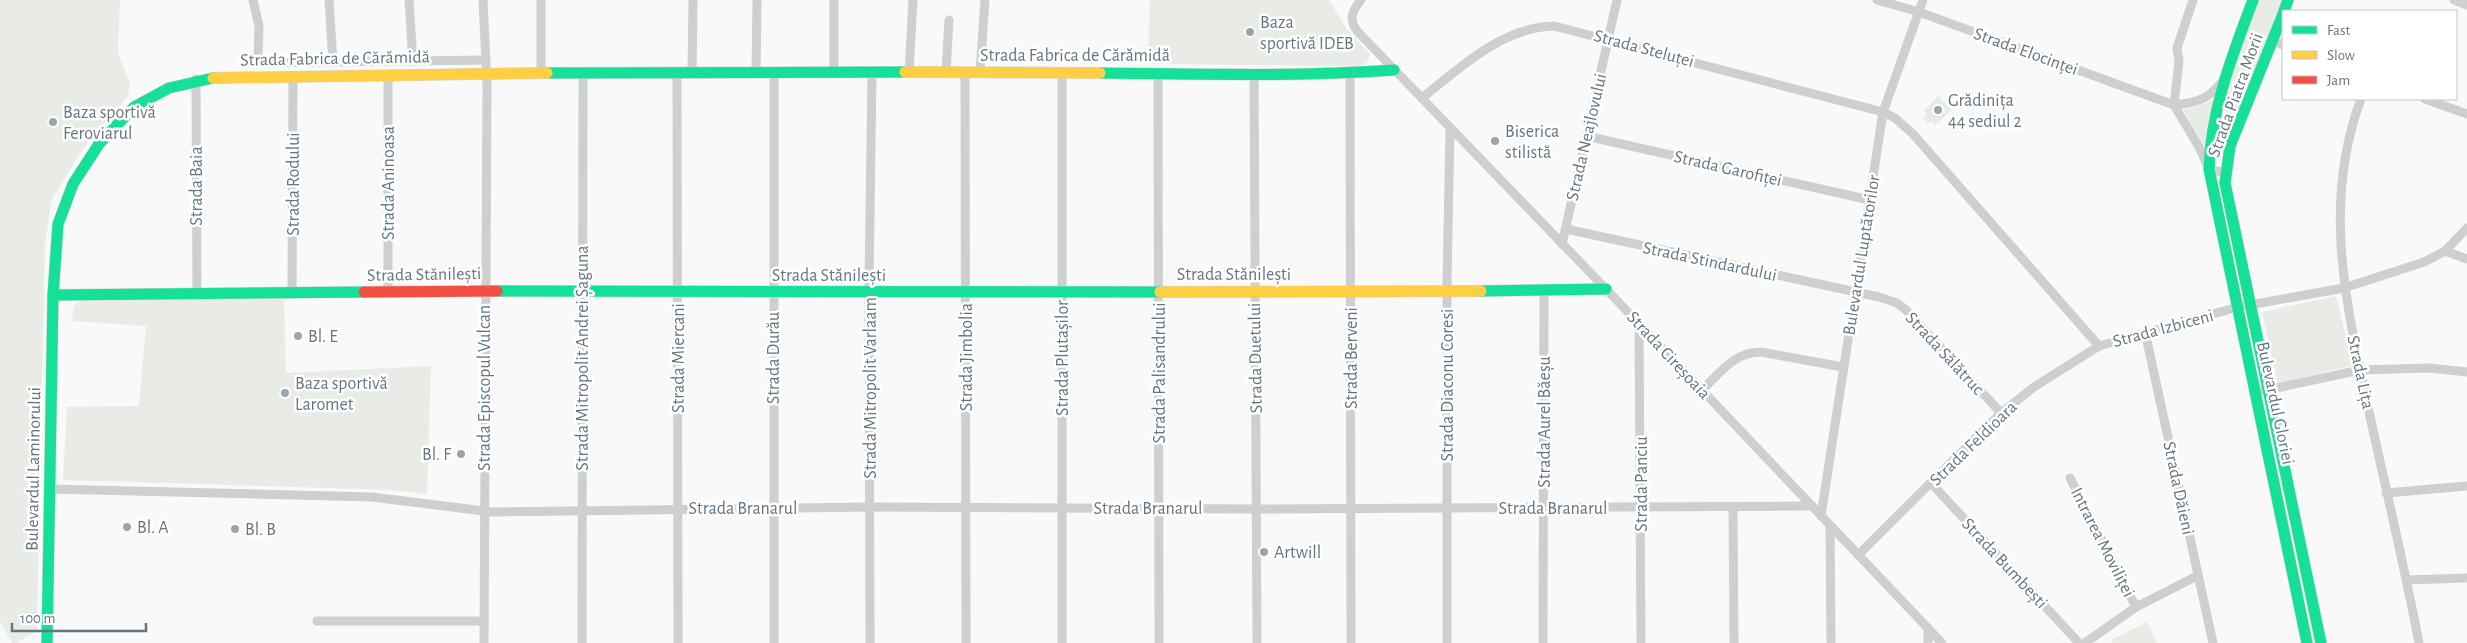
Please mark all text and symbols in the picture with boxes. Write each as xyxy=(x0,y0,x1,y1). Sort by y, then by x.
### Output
legend xyxy=(2282,10,2457,100)
place label: Baza sportivă IDEB xyxy=(1260,14,1354,53)
text: Fast xyxy=(2327,23,2351,38)
street label: Strada Elocinței xyxy=(1971,25,2080,80)
marker: Baza sportivă IDEB xyxy=(1244,26,1256,38)
street label: Strada Steluței xyxy=(1591,27,1696,72)
street label: Strada Piatra Morii xyxy=(2205,31,2267,160)
street label: Strada Fabrica de Cărămidă xyxy=(980,47,1170,65)
street label: Strada Fabrica de Cărămidă xyxy=(240,48,430,70)
text: Slow xyxy=(2327,48,2355,63)
street label: Strada Neajlovului xyxy=(1564,72,1610,203)
text: Jam xyxy=(2327,73,2350,88)
place label: Grădinița 44 sediul 2 xyxy=(1948,92,2022,131)
place label: Baza sportivă Feroviarul xyxy=(63,104,156,143)
marker: Grădinița 44 sediul 2 xyxy=(1932,104,1944,116)
marker: Baza sportivă Feroviarul xyxy=(47,116,59,128)
place label: Biserica stilistă xyxy=(1505,123,1559,162)
street label: Strada Aninoasa xyxy=(380,126,398,240)
street label: Strada Rodului xyxy=(285,132,303,236)
marker: Biserica stilistă xyxy=(1489,135,1501,147)
street label: Strada Baia xyxy=(188,146,206,226)
street label: Strada Garofiței xyxy=(1672,148,1783,191)
street label: Bulevardul Luptătorilor xyxy=(1840,174,1884,337)
street label: Strada Stindardului xyxy=(1641,239,1778,285)
street label: Strada Mitropolit Andrei Șaguna xyxy=(574,245,593,471)
street label: Strada Stănilești xyxy=(367,265,481,286)
street label: Strada Stănilești xyxy=(1177,266,1291,285)
street label: Strada Stănilești xyxy=(772,267,886,286)
street label: Strada Mitropolit Varlaam xyxy=(862,297,880,479)
street label: Strada Plutașilor xyxy=(1054,300,1073,416)
street label: Strada Palisandrului xyxy=(1151,302,1169,444)
street label: Strada Duetului xyxy=(1246,302,1266,414)
street label: Strada Miercani xyxy=(670,303,688,413)
street label: Strada Jimbolia xyxy=(958,303,976,411)
street label: Strada Episcopul Vulcan xyxy=(476,305,494,471)
street label: Strada Berveni xyxy=(1343,307,1361,409)
street label: Strada Izbiceni xyxy=(2111,307,2216,351)
street label: Strada Cireșoaia xyxy=(1622,308,1713,404)
street label: Strada Diaconu Coresi xyxy=(1439,309,1457,461)
street label: Strada Sălătruc xyxy=(1902,309,1987,398)
street label: Strada Durău xyxy=(765,312,783,404)
place label: Bl. E xyxy=(308,328,338,346)
marker: Bl. E xyxy=(292,330,304,342)
street label: Strada Lița xyxy=(2342,334,2377,411)
street label: Bulevardul Gloriei xyxy=(2253,340,2297,466)
street label: Strada Aurel Băeșu xyxy=(1536,356,1555,488)
place label: Baza sportivă Laromet xyxy=(295,375,388,414)
street label: Bulevardul Laminorului xyxy=(24,387,44,551)
marker: Baza sportivă Laromet xyxy=(279,387,291,399)
street label: Strada Feldioara xyxy=(1927,398,2021,490)
street label: Strada Panciu xyxy=(1633,436,1651,532)
street label: Strada Dăieni xyxy=(2159,440,2197,537)
place label: Bl. F xyxy=(422,446,451,464)
marker: Bl. F xyxy=(455,448,467,460)
street label: Intrarea Moviliței xyxy=(2066,485,2137,601)
street label: Strada Branarul xyxy=(689,500,797,518)
street label: Strada Branarul xyxy=(1094,500,1202,518)
street label: Strada Branarul xyxy=(1499,500,1607,518)
street label: Strada Bumbești xyxy=(1957,515,2050,613)
place label: Bl. A xyxy=(137,519,169,537)
marker: Bl. A xyxy=(121,521,133,533)
place label: Bl. B xyxy=(245,521,276,539)
marker: Bl. B xyxy=(229,523,241,535)
place label: Artwill xyxy=(1274,544,1321,562)
marker: Artwill xyxy=(1258,546,1270,558)
scale bar xyxy=(12,600,146,632)
text: 100 m xyxy=(20,611,55,626)

